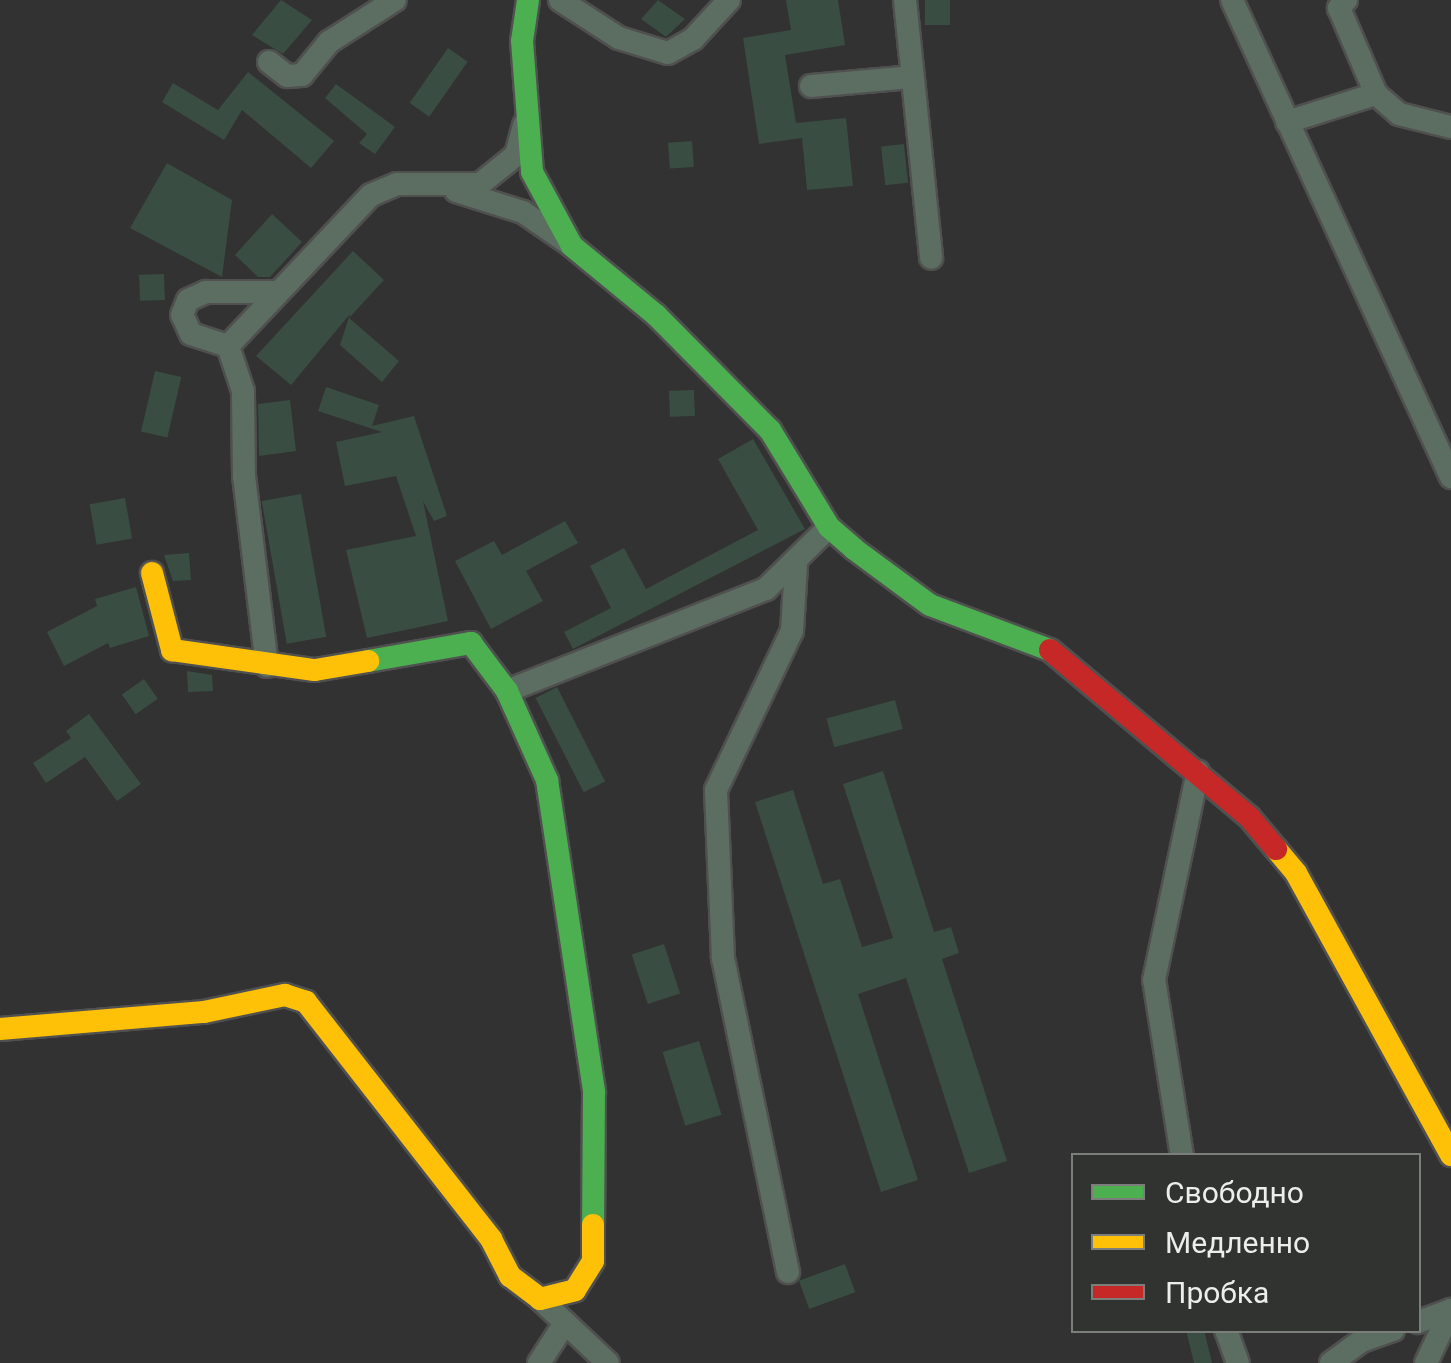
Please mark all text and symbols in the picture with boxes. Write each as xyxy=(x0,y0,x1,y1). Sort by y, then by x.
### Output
legend xyxy=(1071,1153,1421,1333)
text: Свободно xyxy=(1165,1175,1304,1210)
text: Медленно xyxy=(1165,1225,1310,1260)
text: Пробка xyxy=(1165,1275,1269,1310)

